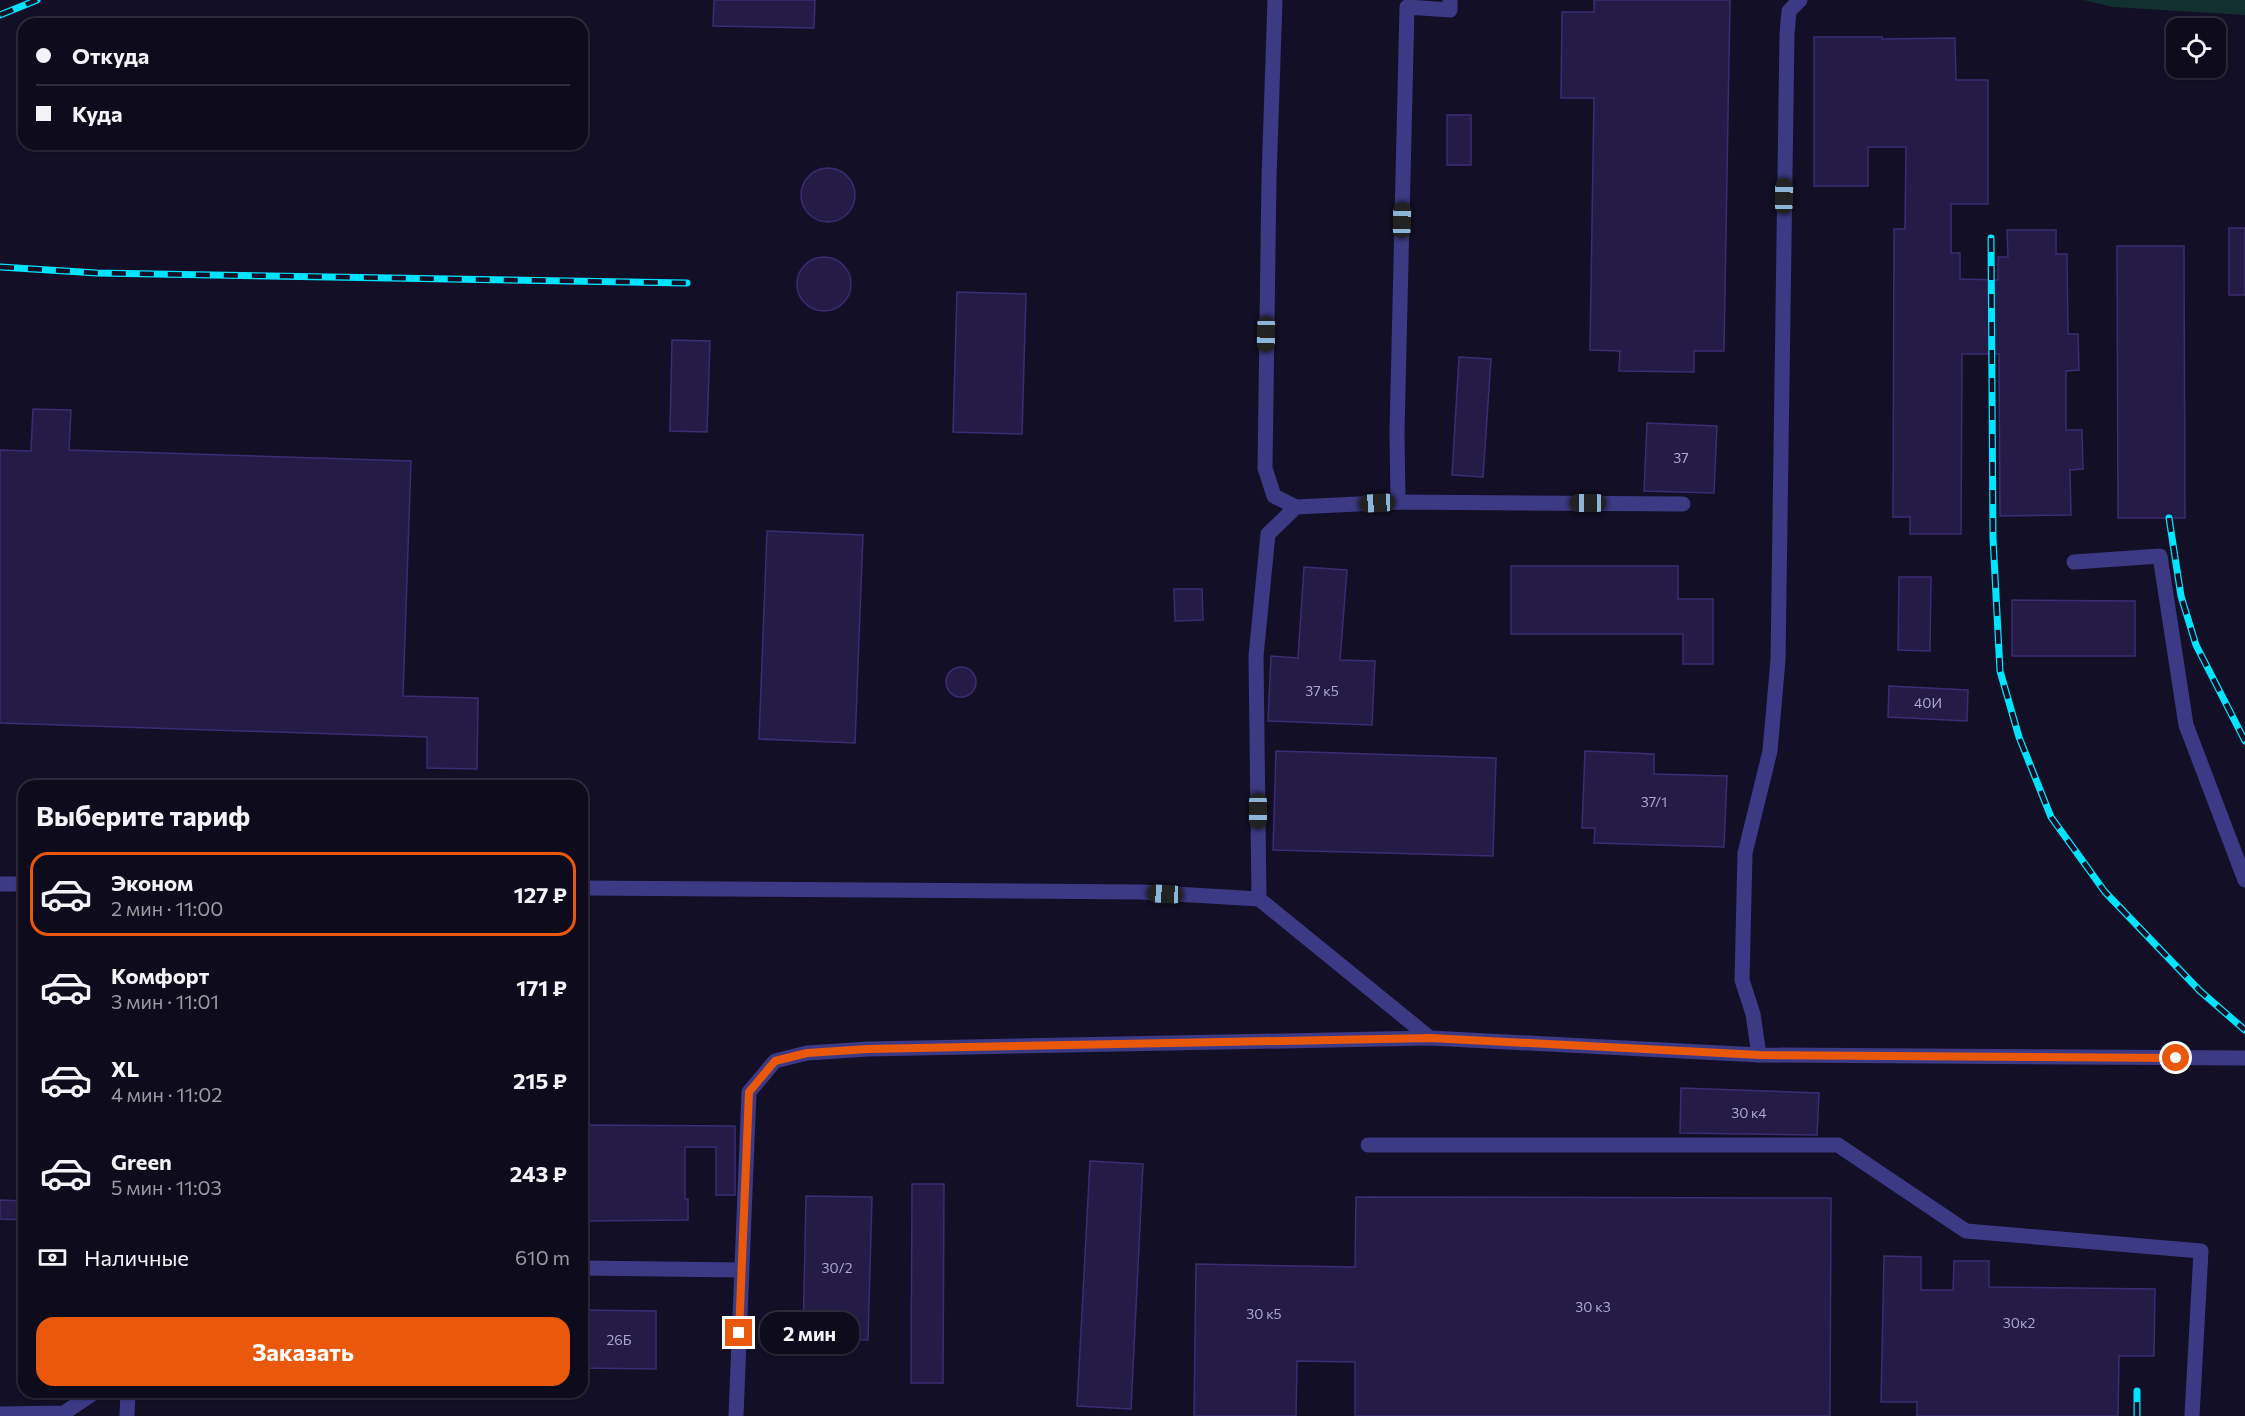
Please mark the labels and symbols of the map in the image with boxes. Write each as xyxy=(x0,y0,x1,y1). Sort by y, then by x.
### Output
car xyxy=(1775,178,1793,214)
car xyxy=(1393,202,1411,238)
car xyxy=(1257,316,1275,352)
house number: 37 xyxy=(1673,449,1689,466)
car xyxy=(1359,493,1395,513)
car xyxy=(1570,494,1606,512)
house number: 37 к5 xyxy=(1305,682,1339,699)
house number: 40И xyxy=(1914,694,1942,711)
car xyxy=(1249,793,1267,829)
house number: 37/1 xyxy=(1641,793,1667,810)
car xyxy=(1147,884,1183,904)
route start xyxy=(2162,1044,2189,1071)
house number: 30 к4 xyxy=(1731,1104,1767,1121)
house number: 30/2 xyxy=(822,1259,853,1276)
house number: 30 к3 xyxy=(1575,1298,1611,1315)
house number: 30 к5 xyxy=(1246,1305,1282,1322)
callout: 2 мин xyxy=(760,1312,859,1354)
house number: 30к2 xyxy=(2003,1314,2035,1331)
route end xyxy=(725,1319,752,1346)
house number: 26Б xyxy=(606,1331,632,1348)

